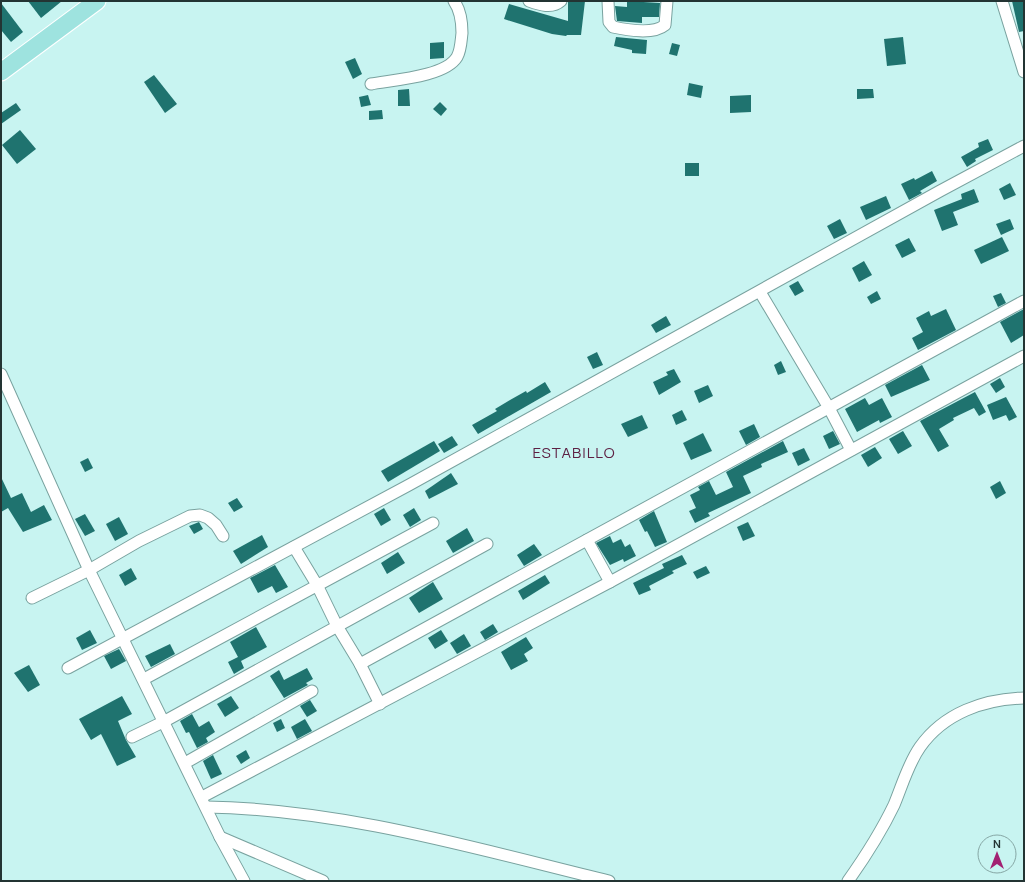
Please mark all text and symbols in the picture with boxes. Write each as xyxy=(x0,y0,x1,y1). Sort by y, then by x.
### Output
district label: ESTABILLO xyxy=(532,442,616,463)
north arrow xyxy=(977,834,1017,874)
text: N xyxy=(993,836,1001,851)

